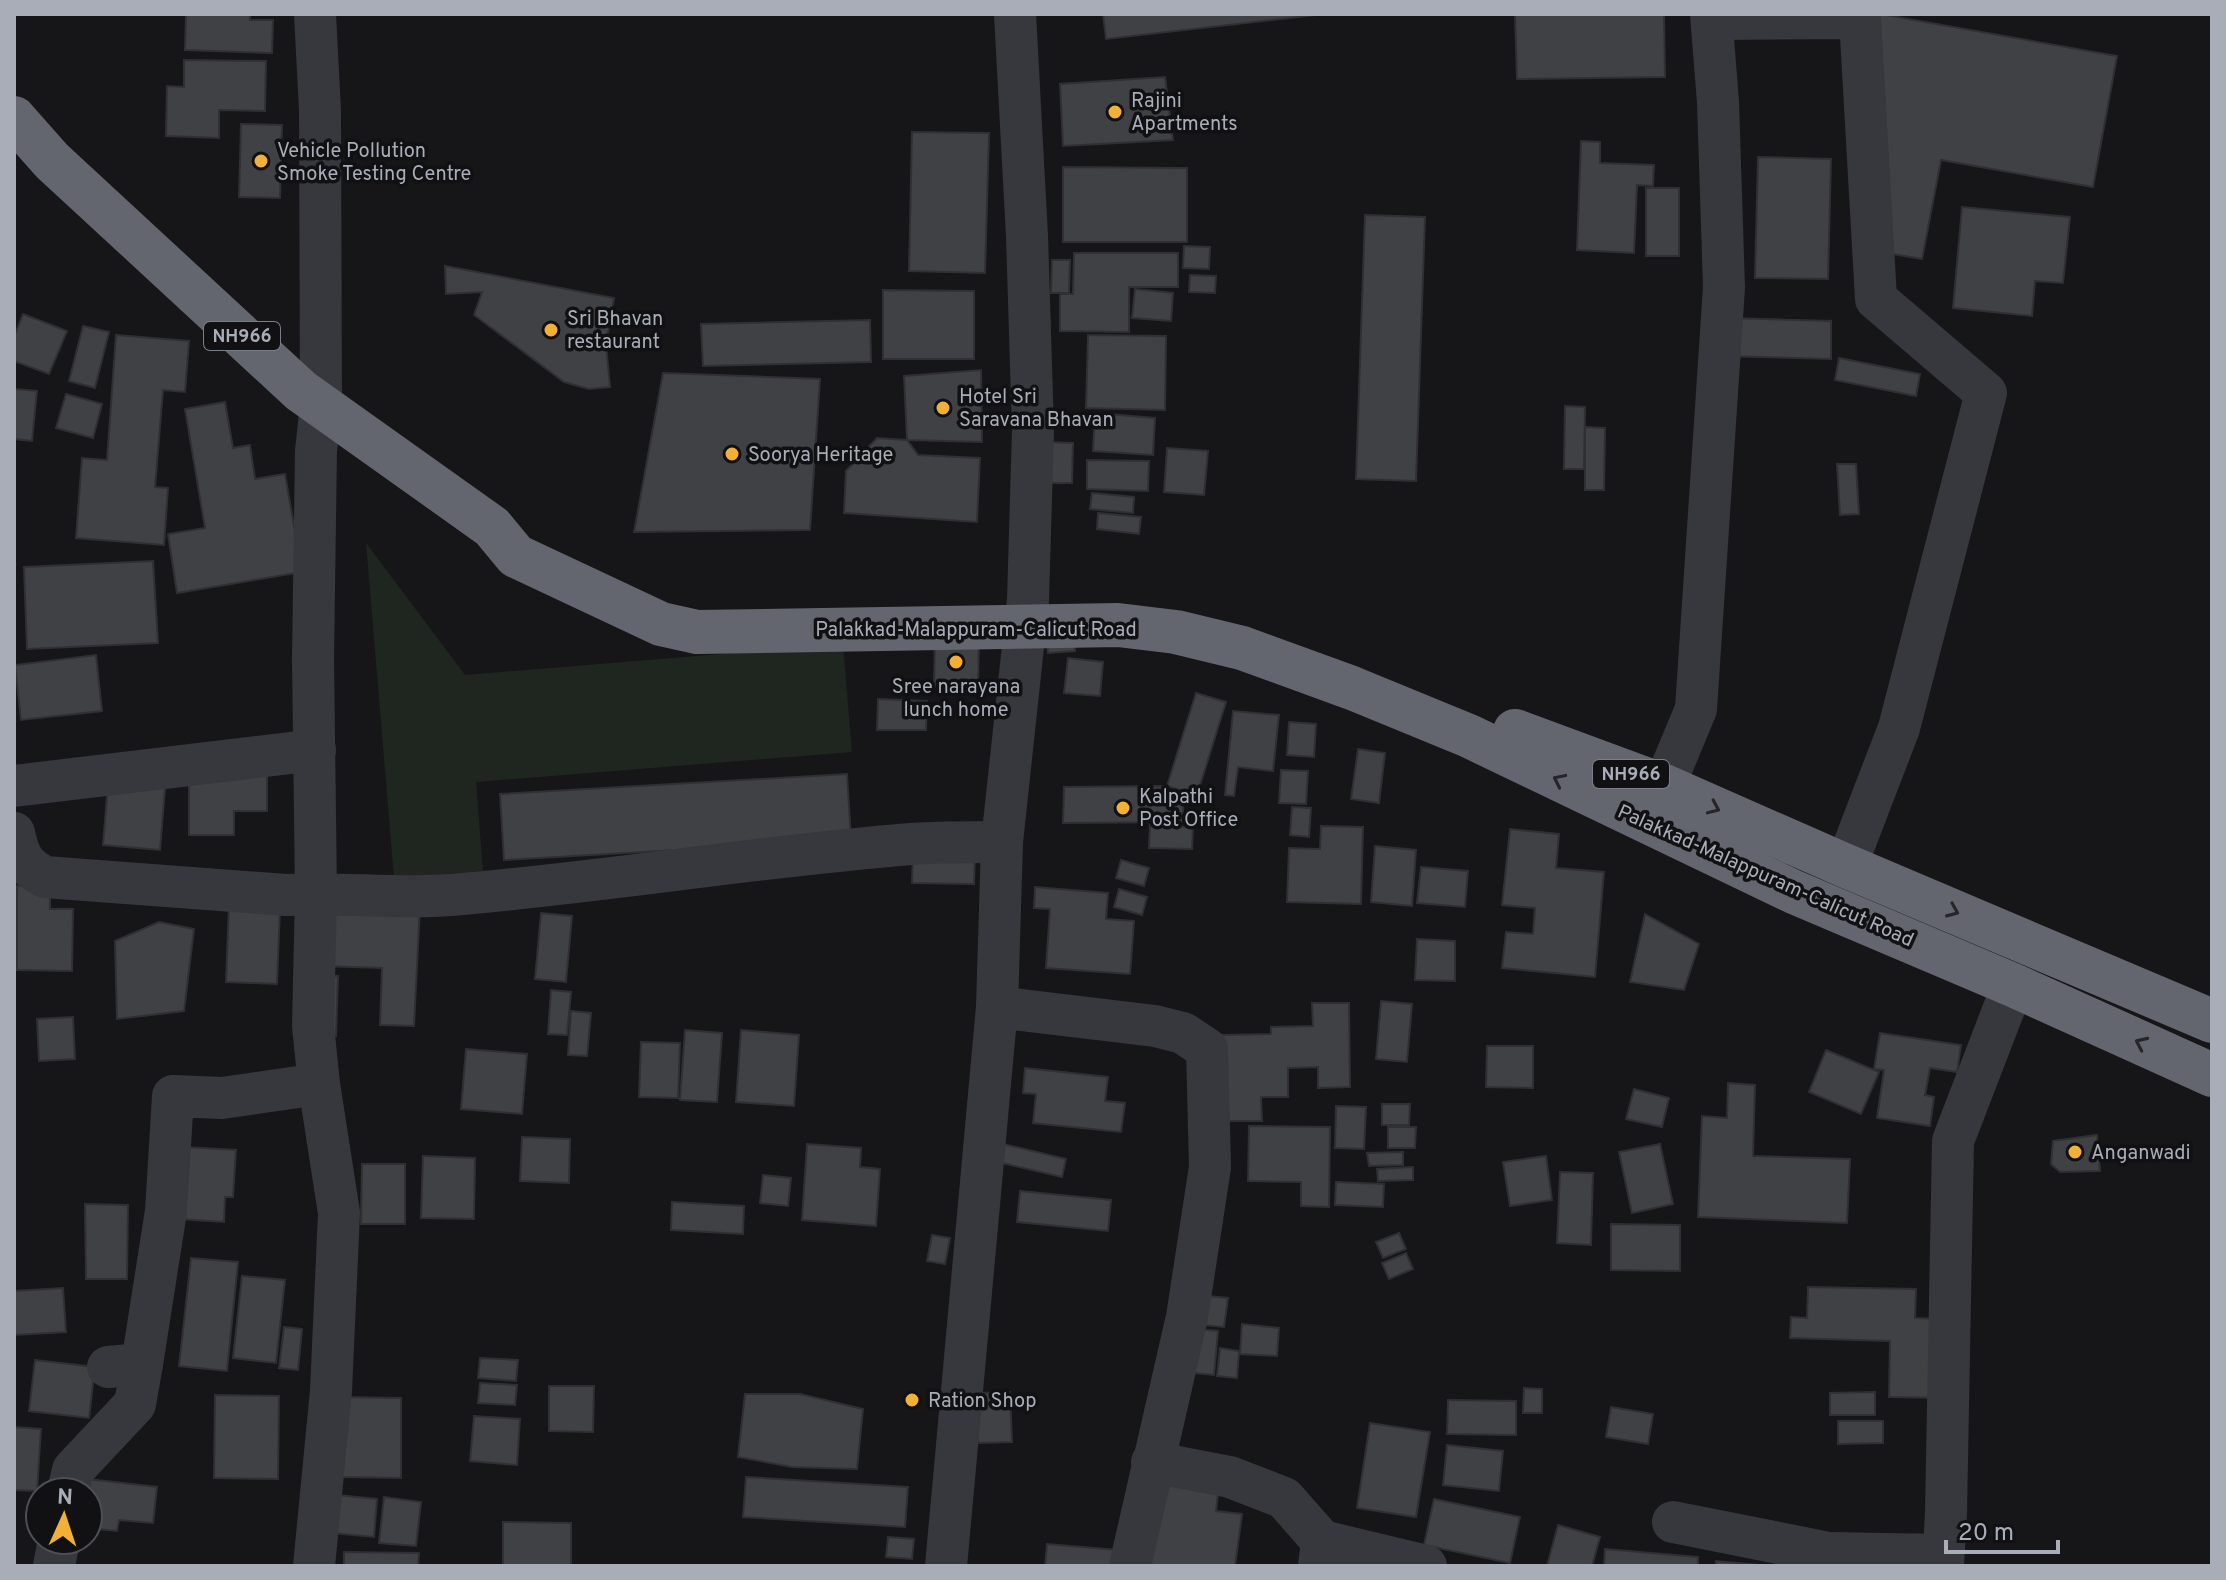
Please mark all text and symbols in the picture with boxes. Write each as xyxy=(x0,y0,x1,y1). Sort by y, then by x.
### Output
place label: Rajini Apartments xyxy=(1131,89,1238,138)
marker: Rajini Apartments xyxy=(1106,103,1124,121)
place label: Vehicle Pollution Smoke Testing Centre xyxy=(277,139,471,188)
marker: Vehicle Pollution Smoke Testing Centre xyxy=(252,152,270,170)
place label: Sri Bhavan restaurant xyxy=(567,307,663,356)
marker: Sri Bhavan restaurant xyxy=(542,321,560,339)
road number: NH966 xyxy=(204,322,280,350)
place label: Hotel Sri Saravana Bhavan xyxy=(959,385,1114,434)
marker: Hotel Sri Saravana Bhavan xyxy=(934,399,952,417)
place label: Soorya Heritage xyxy=(748,443,893,469)
marker: Soorya Heritage xyxy=(723,445,741,463)
street label: Palakkad-Malappuram-Calicut Road xyxy=(815,618,1137,644)
marker: Sree narayana lunch home xyxy=(947,653,965,671)
place label: Sree narayana lunch home xyxy=(892,675,1020,724)
road number: NH966 xyxy=(1593,760,1669,788)
one-way arrow xyxy=(1553,774,1568,790)
place label: Kalpathi Post Office xyxy=(1139,785,1238,834)
one-way arrow xyxy=(1706,798,1720,814)
marker: Kalpathi Post Office xyxy=(1114,799,1132,817)
street label: Palakkad-Malappuram-Calicut Road xyxy=(1613,800,1917,954)
one-way arrow xyxy=(1945,902,1959,918)
one-way arrow xyxy=(2135,1037,2149,1053)
place label: Anganwadi xyxy=(2091,1141,2191,1167)
marker: Anganwadi xyxy=(2066,1143,2084,1161)
place label: Ration Shop xyxy=(928,1389,1036,1415)
marker: Ration Shop xyxy=(903,1391,921,1409)
north arrow xyxy=(24,1476,104,1556)
text: N xyxy=(56,1485,74,1512)
scale bar xyxy=(1946,1504,2058,1554)
text: 20 m xyxy=(1958,1519,2014,1549)

